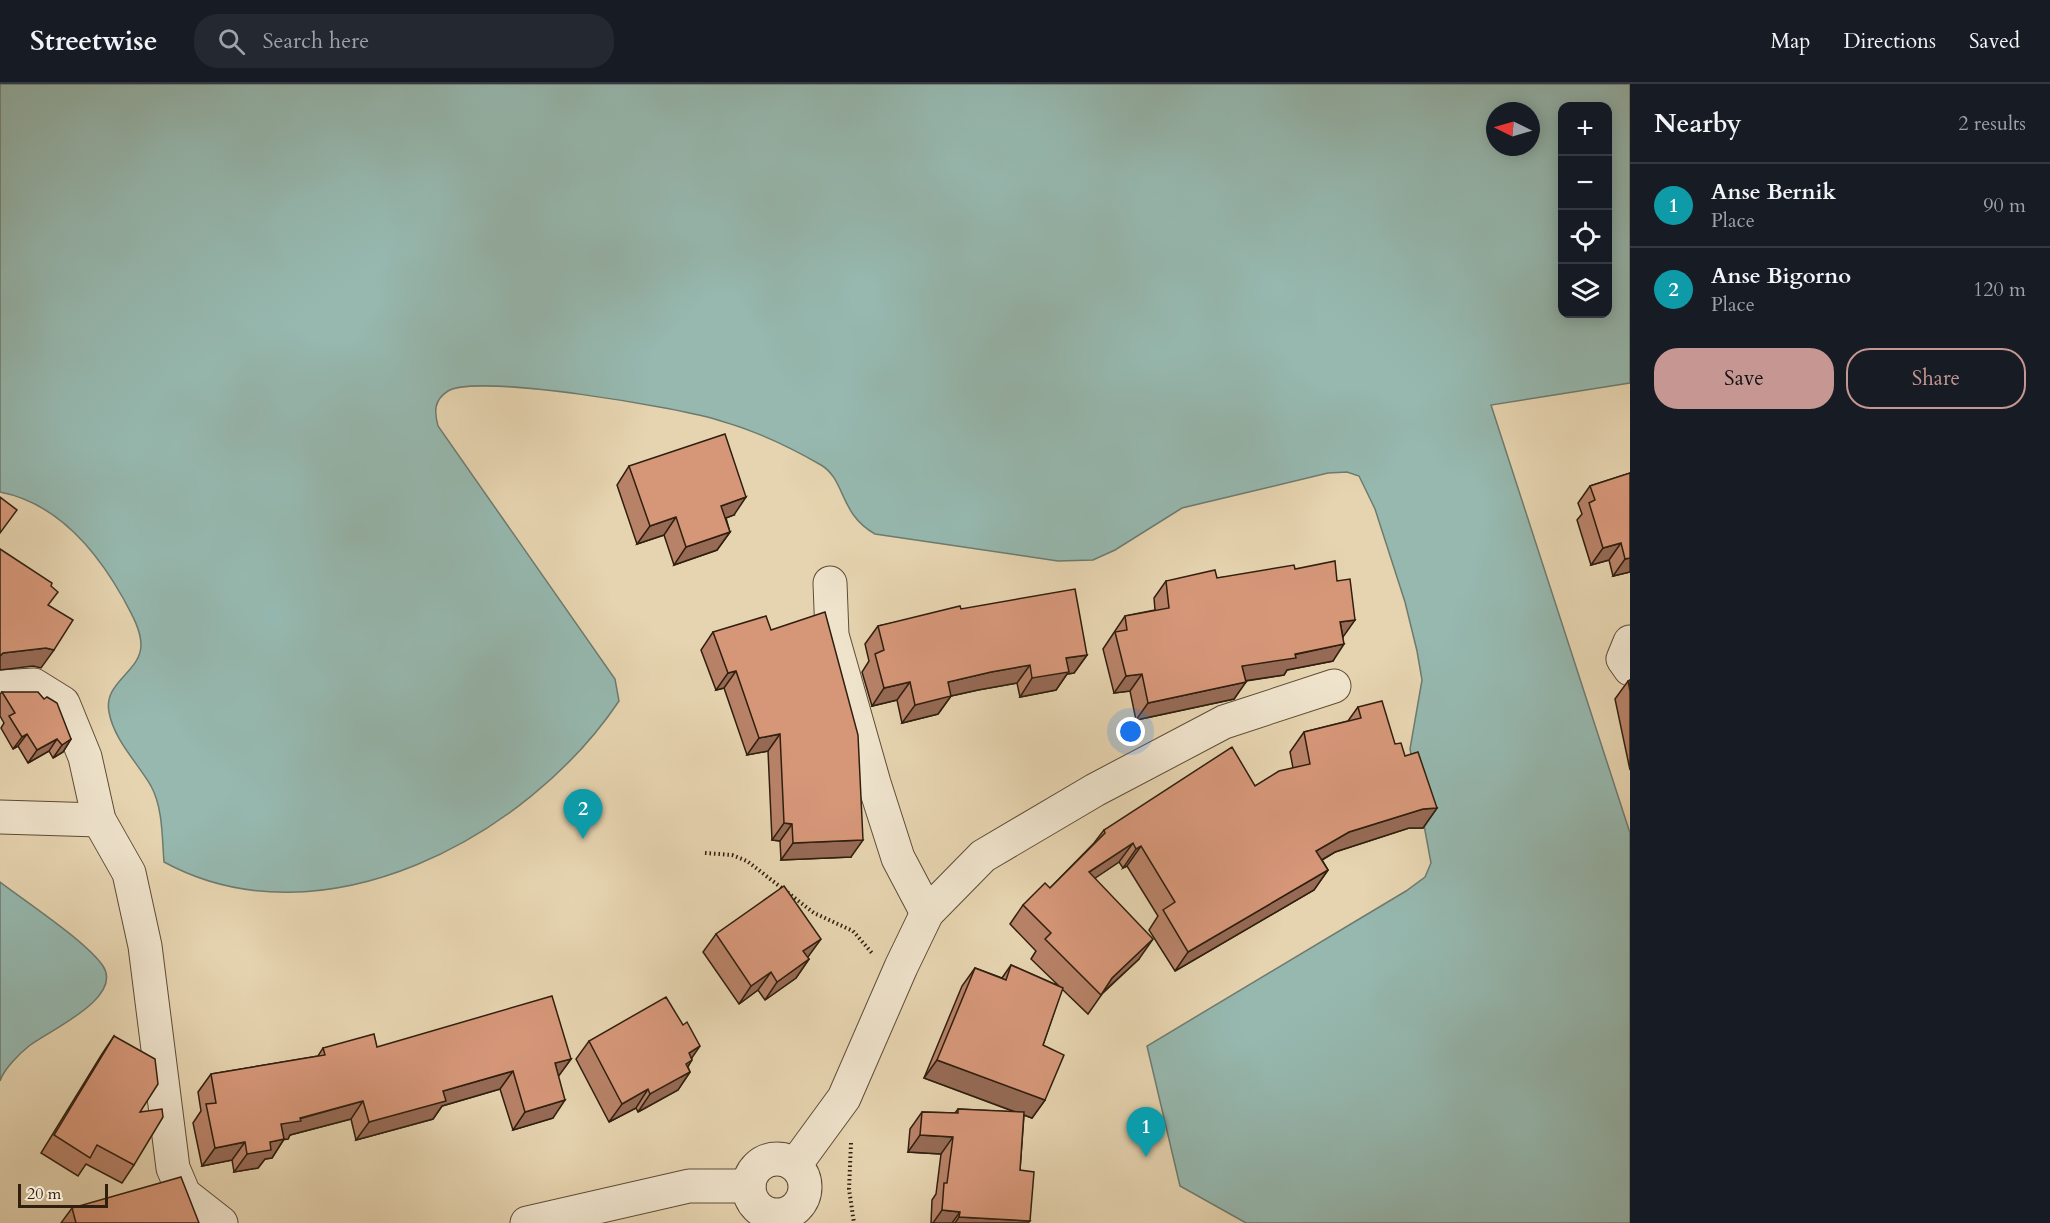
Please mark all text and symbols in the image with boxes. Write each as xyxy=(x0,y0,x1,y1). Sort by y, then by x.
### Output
search box xyxy=(194,14,614,68)
text: Streetwise xyxy=(30,22,158,60)
icon: search xyxy=(215,25,248,58)
text: Search here xyxy=(263,26,369,56)
text: Map xyxy=(1770,27,1810,56)
text: Directions xyxy=(1843,27,1936,56)
text: Saved xyxy=(1969,27,2020,56)
north arrow xyxy=(1486,102,1540,156)
map controls xyxy=(1558,102,1612,318)
button: + xyxy=(1558,102,1612,156)
text: Nearby xyxy=(1654,106,1742,141)
text: 2 results xyxy=(1958,110,2026,137)
button: − xyxy=(1558,156,1612,210)
text: Anse Bernik xyxy=(1711,177,1836,207)
text: 1 xyxy=(1668,192,1679,219)
text: 90 m xyxy=(1983,192,2026,219)
text: Place xyxy=(1711,207,1755,234)
button: locate xyxy=(1558,210,1612,264)
text: Anse Bigorno xyxy=(1711,261,1851,291)
button: layers xyxy=(1558,264,1612,318)
text: 2 xyxy=(1668,276,1679,303)
text: 120 m xyxy=(1973,276,2026,303)
text: Place xyxy=(1711,291,1755,318)
button: Save xyxy=(1654,348,1834,409)
button: Share xyxy=(1846,348,2026,409)
your location xyxy=(1116,717,1145,746)
pin: 2 xyxy=(564,790,602,839)
pin: 1 xyxy=(1126,1108,1166,1157)
scale bar xyxy=(18,1181,108,1208)
text: 20 m xyxy=(27,1183,61,1205)

